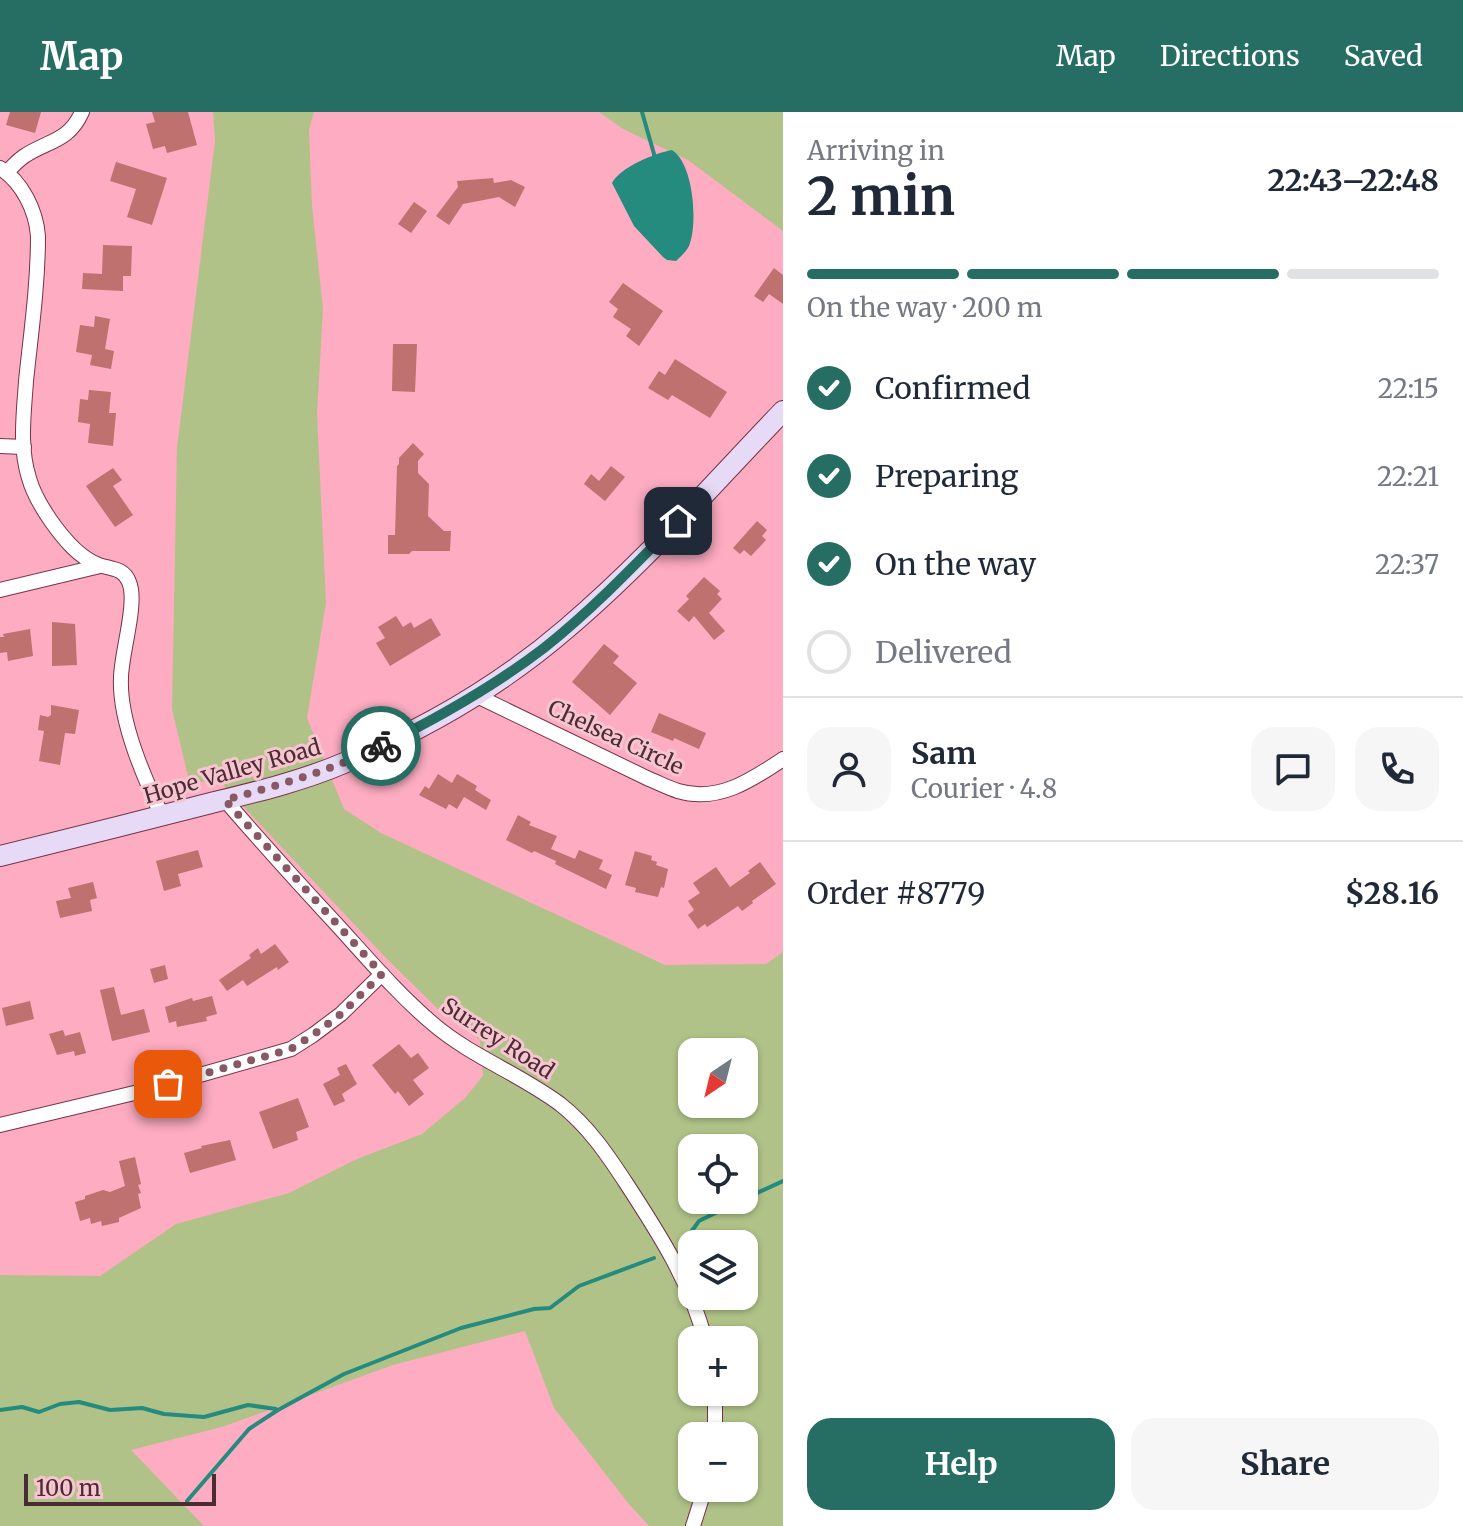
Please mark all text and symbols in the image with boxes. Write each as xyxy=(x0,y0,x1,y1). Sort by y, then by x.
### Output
text: Map xyxy=(40,33,124,80)
text: Map xyxy=(1056,38,1116,74)
text: Directions xyxy=(1160,38,1300,74)
text: Saved xyxy=(1344,38,1423,74)
text: Arriving in xyxy=(807,134,945,167)
text: 22:43–22:48 xyxy=(1267,161,1439,199)
text: 2 min xyxy=(807,164,955,229)
text: On the way · 200 m xyxy=(807,291,1043,324)
icon: check xyxy=(807,366,851,410)
text: Confirmed xyxy=(875,369,1030,407)
text: 22:15 xyxy=(1378,372,1439,405)
icon: check xyxy=(807,454,851,498)
text: Preparing xyxy=(875,457,1018,495)
text: 22:21 xyxy=(1377,460,1439,493)
pin xyxy=(644,487,712,555)
icon: home xyxy=(656,499,700,543)
icon: check xyxy=(807,542,851,586)
text: On the way xyxy=(875,545,1036,583)
text: 22:37 xyxy=(1375,548,1439,581)
text: Delivered xyxy=(875,633,1012,671)
street label: Chelsea Circle xyxy=(544,693,688,781)
courier xyxy=(341,706,421,786)
icon: bike xyxy=(359,724,403,768)
button: person xyxy=(807,727,891,811)
button: chat xyxy=(1251,727,1335,811)
button: phone xyxy=(1355,727,1439,811)
street label: Hope Valley Road xyxy=(140,732,324,810)
text: Sam xyxy=(911,734,976,772)
text: Courier · 4.8 xyxy=(911,772,1057,805)
text: Order #8779 xyxy=(807,874,985,912)
text: $28.16 xyxy=(1345,874,1439,912)
street label: Surrey Road xyxy=(436,991,560,1085)
north arrow xyxy=(678,1038,758,1118)
map controls xyxy=(678,1038,758,1502)
pin xyxy=(134,1050,202,1118)
icon: bag xyxy=(146,1062,190,1106)
button: locate xyxy=(678,1134,758,1214)
button: layers xyxy=(678,1230,758,1310)
button: + xyxy=(678,1326,758,1406)
button: Help xyxy=(807,1418,1115,1510)
button: Share xyxy=(1131,1418,1439,1510)
button: − xyxy=(678,1422,758,1502)
scale bar xyxy=(24,1470,216,1506)
text: 100 m xyxy=(36,1474,101,1502)

